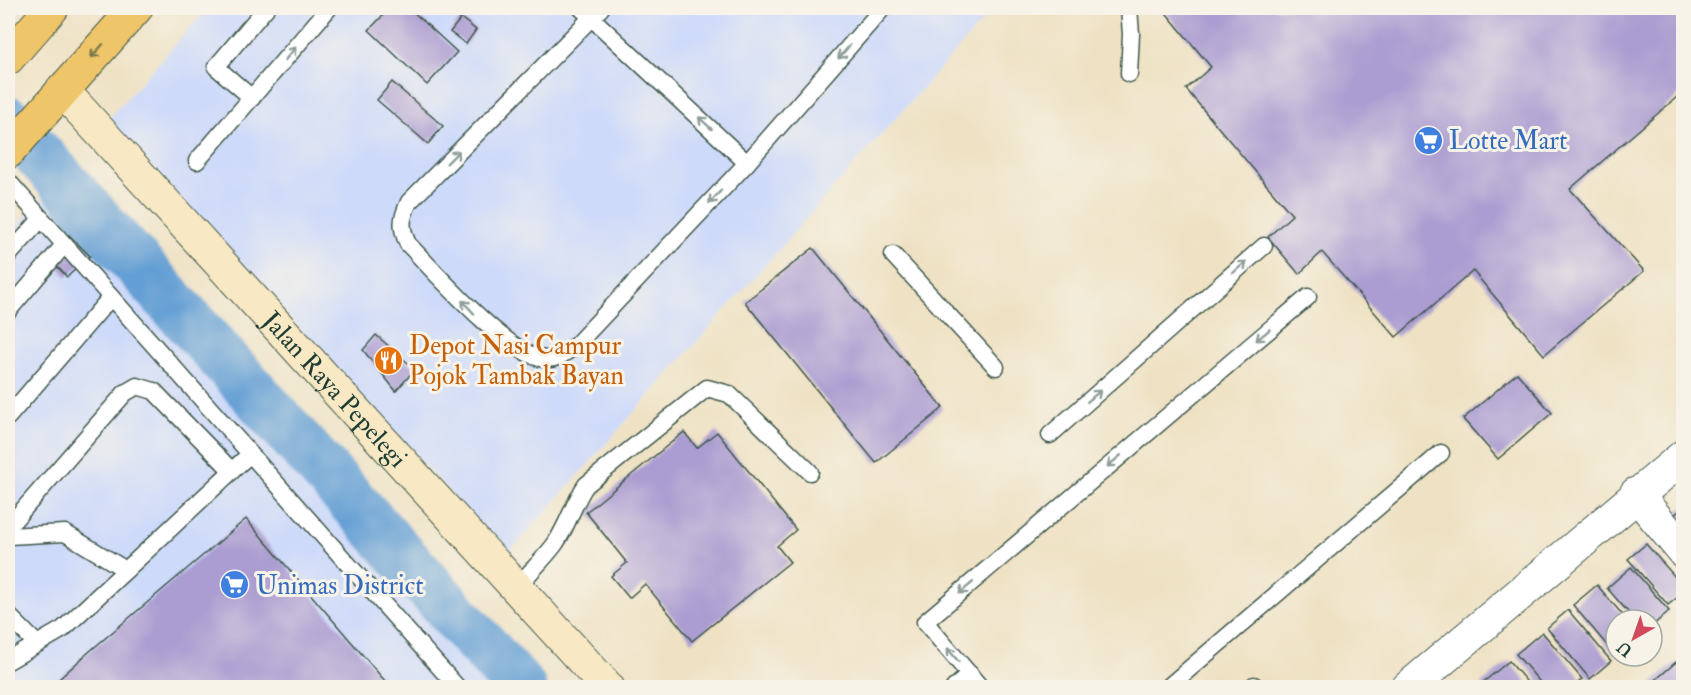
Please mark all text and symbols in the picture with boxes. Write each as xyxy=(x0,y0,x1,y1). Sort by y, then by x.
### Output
one-way arrow xyxy=(90,43,104,58)
one-way arrow xyxy=(837,44,851,59)
one-way arrow xyxy=(283,47,297,62)
one-way arrow xyxy=(697,116,712,130)
supermarket icon: Lotte Mart xyxy=(1412,124,1444,156)
place label: Lotte Mart xyxy=(1449,125,1567,157)
one-way arrow xyxy=(446,150,460,165)
one-way arrow xyxy=(708,190,722,205)
one-way arrow xyxy=(1232,260,1247,274)
one-way arrow xyxy=(461,300,475,315)
street label: Jalan Raya Pepelegi xyxy=(254,304,414,475)
one-way arrow xyxy=(1256,328,1271,342)
place label: Depot Nasi Campur Pojok Tambak Bayan xyxy=(409,330,624,392)
restaurant icon: Depot Nasi Campur Pojok Tambak Bayan xyxy=(372,344,404,376)
one-way arrow xyxy=(1086,389,1101,403)
one-way arrow xyxy=(1106,455,1122,468)
supermarket icon: Unimas District xyxy=(219,569,251,601)
place label: Unimas District xyxy=(256,570,424,602)
one-way arrow xyxy=(958,581,974,594)
north arrow xyxy=(1604,608,1664,668)
text: U xyxy=(1613,636,1637,661)
one-way arrow xyxy=(946,648,960,663)

